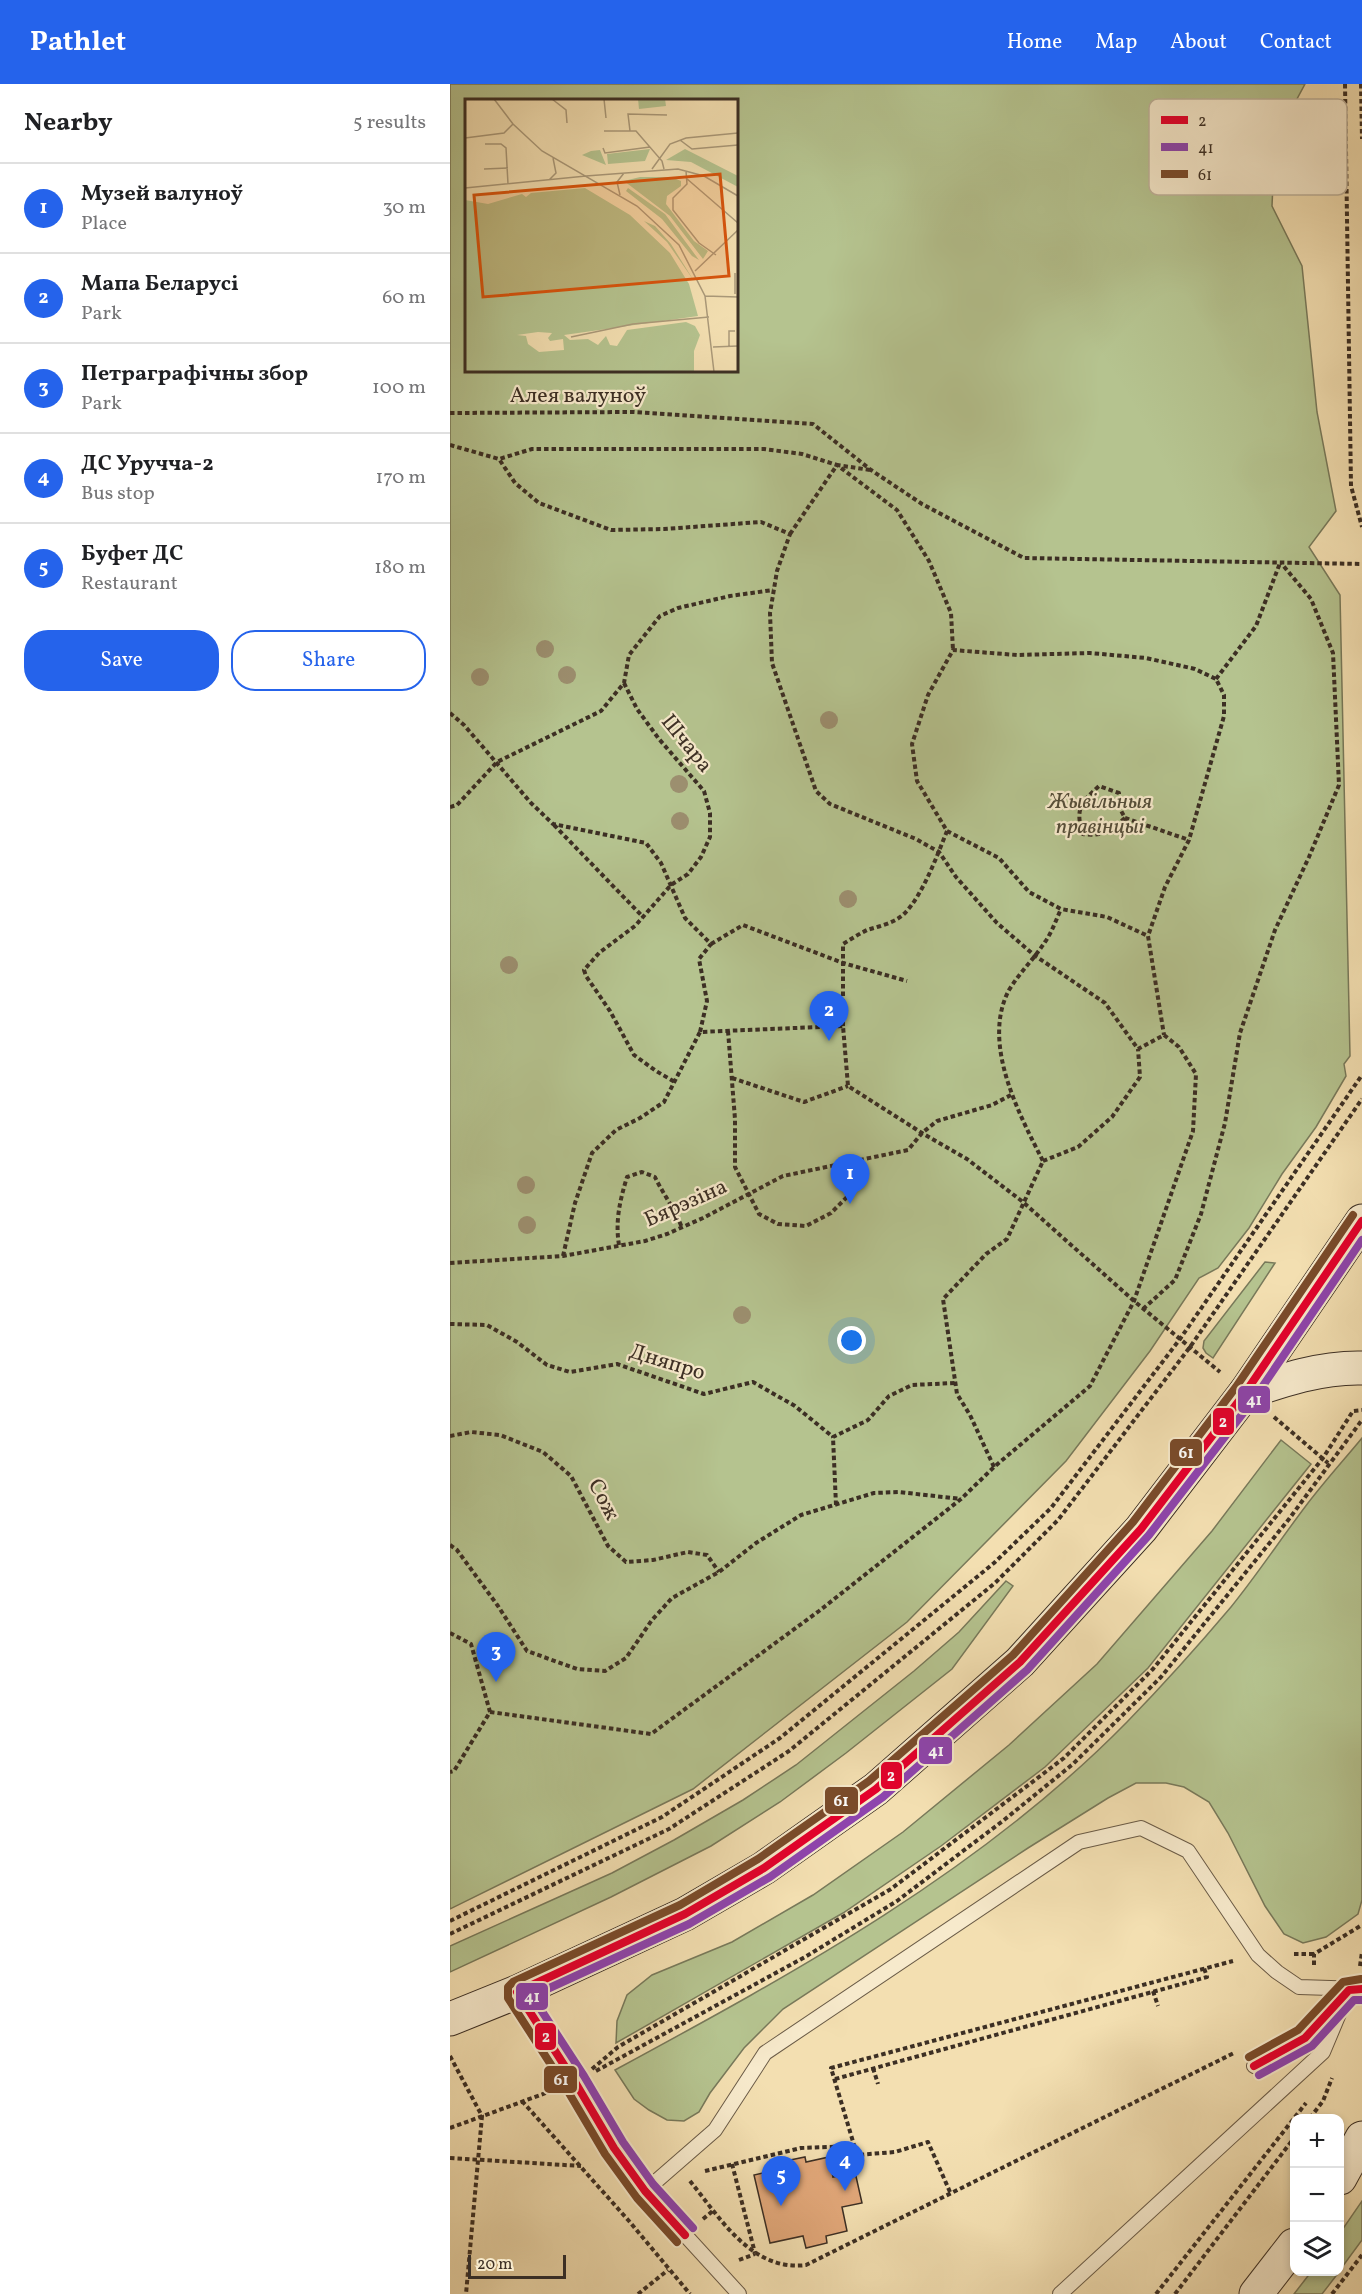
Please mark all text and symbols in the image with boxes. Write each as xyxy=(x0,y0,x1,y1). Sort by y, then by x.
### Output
text: Pathlet xyxy=(30,23,126,62)
text: Home xyxy=(1007,28,1062,57)
text: Map xyxy=(1095,28,1137,57)
text: About xyxy=(1170,28,1227,57)
text: Contact xyxy=(1260,28,1332,57)
inset map xyxy=(465,99,738,372)
legend xyxy=(1149,99,1347,195)
text: Nearby xyxy=(24,105,113,141)
text: 5 results xyxy=(353,109,426,137)
text: 2 xyxy=(1198,111,1207,133)
text: 41 xyxy=(1198,138,1214,160)
text: 61 xyxy=(1198,165,1212,187)
text: Музей валуноў xyxy=(81,179,243,210)
text: 1 xyxy=(39,194,48,222)
text: 30 m xyxy=(382,194,426,222)
text: Place xyxy=(81,210,127,238)
text: Мапа Беларусі xyxy=(81,269,239,300)
text: 2 xyxy=(38,284,49,312)
text: 60 m xyxy=(382,284,426,312)
text: Park xyxy=(81,300,122,328)
text: Петраграфічны збор xyxy=(81,359,308,390)
text: 3 xyxy=(38,374,49,402)
text: 100 m xyxy=(372,374,426,402)
street label: Алея валуноў xyxy=(510,381,646,412)
text: Park xyxy=(81,390,122,418)
text: ДС Уручча-2 xyxy=(81,449,214,480)
text: 4 xyxy=(37,464,50,492)
text: 170 m xyxy=(376,464,426,492)
text: Bus stop xyxy=(81,480,155,508)
text: Буфет ДС xyxy=(81,539,183,570)
text: 5 xyxy=(39,554,48,582)
text: 180 m xyxy=(374,554,426,582)
text: Restaurant xyxy=(81,570,178,598)
button: Save xyxy=(24,630,219,691)
button: Share xyxy=(231,630,426,691)
street label: Шчара xyxy=(653,708,719,780)
park label: Жывільныя правінцыі xyxy=(1047,787,1152,843)
pin: 2 xyxy=(810,992,848,1041)
pin: 1 xyxy=(830,1154,870,1204)
street label: Бярэзіна xyxy=(639,1172,733,1236)
your location xyxy=(837,1326,866,1355)
street label: Дняпро xyxy=(625,1337,709,1389)
line badge: 41 xyxy=(1237,1385,1271,1414)
text: 41 xyxy=(1246,1390,1262,1412)
line badge: 2 xyxy=(1212,1407,1235,1436)
text: 2 xyxy=(1219,1412,1227,1434)
line badge: 61 xyxy=(1169,1438,1203,1467)
text: 61 xyxy=(1178,1443,1194,1465)
street label: Сож xyxy=(579,1474,627,1526)
pin: 3 xyxy=(476,1632,516,1682)
line badge: 41 xyxy=(918,1736,953,1765)
text: 41 xyxy=(928,1741,944,1763)
line badge: 2 xyxy=(880,1761,903,1790)
text: 2 xyxy=(887,1766,895,1788)
line badge: 61 xyxy=(824,1786,859,1815)
text: 61 xyxy=(833,1791,849,1813)
line badge: 41 xyxy=(515,1982,549,2011)
text: 41 xyxy=(524,1987,540,2009)
line badge: 2 xyxy=(534,2022,557,2051)
text: 2 xyxy=(542,2027,550,2049)
line badge: 61 xyxy=(543,2065,578,2094)
text: 61 xyxy=(553,2070,569,2092)
map controls xyxy=(1290,2114,1344,2276)
button: + xyxy=(1290,2114,1344,2168)
pin: 4 xyxy=(826,2142,864,2191)
pin: 5 xyxy=(762,2156,800,2206)
button: − xyxy=(1290,2168,1344,2222)
button: layers xyxy=(1290,2222,1344,2276)
scale bar xyxy=(468,2252,566,2280)
text: 20 m xyxy=(477,2254,512,2276)

